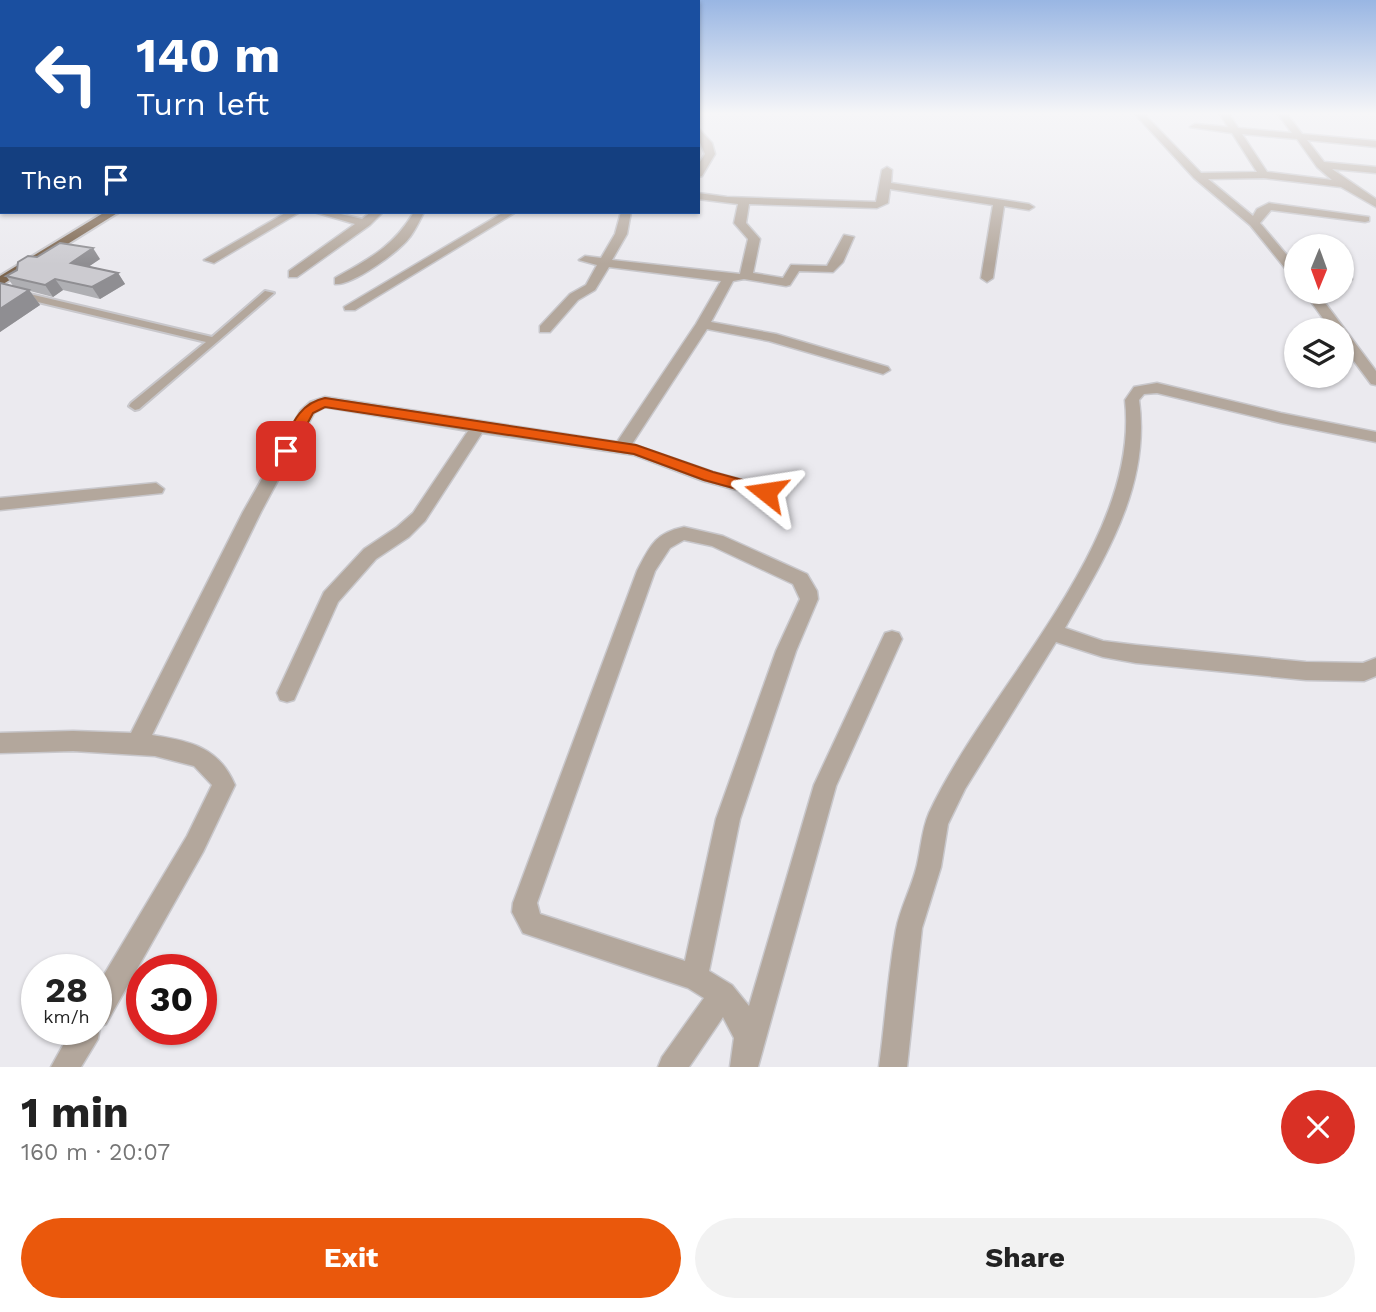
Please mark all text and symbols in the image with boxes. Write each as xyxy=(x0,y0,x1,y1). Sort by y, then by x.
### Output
text: 140 m xyxy=(136,26,280,84)
icon: left xyxy=(21,28,112,119)
text: Turn left xyxy=(136,85,269,123)
icon: arrive xyxy=(97,161,135,199)
text: Then xyxy=(21,165,83,195)
north arrow xyxy=(1284,234,1354,304)
map controls xyxy=(1284,234,1354,388)
button: layers xyxy=(1284,318,1354,388)
pin xyxy=(256,421,316,481)
icon: arrive xyxy=(267,432,305,470)
position arrow xyxy=(729,455,803,529)
speed limit sign: 30 xyxy=(126,954,217,1045)
text: 28 xyxy=(45,969,88,1011)
text: km/h xyxy=(43,1006,90,1027)
text: 1 min xyxy=(21,1088,129,1137)
button: close xyxy=(1281,1090,1355,1164)
text: 160 m · 20:07 xyxy=(21,1139,170,1166)
button: Exit xyxy=(21,1218,681,1298)
button: Share xyxy=(695,1218,1355,1298)

